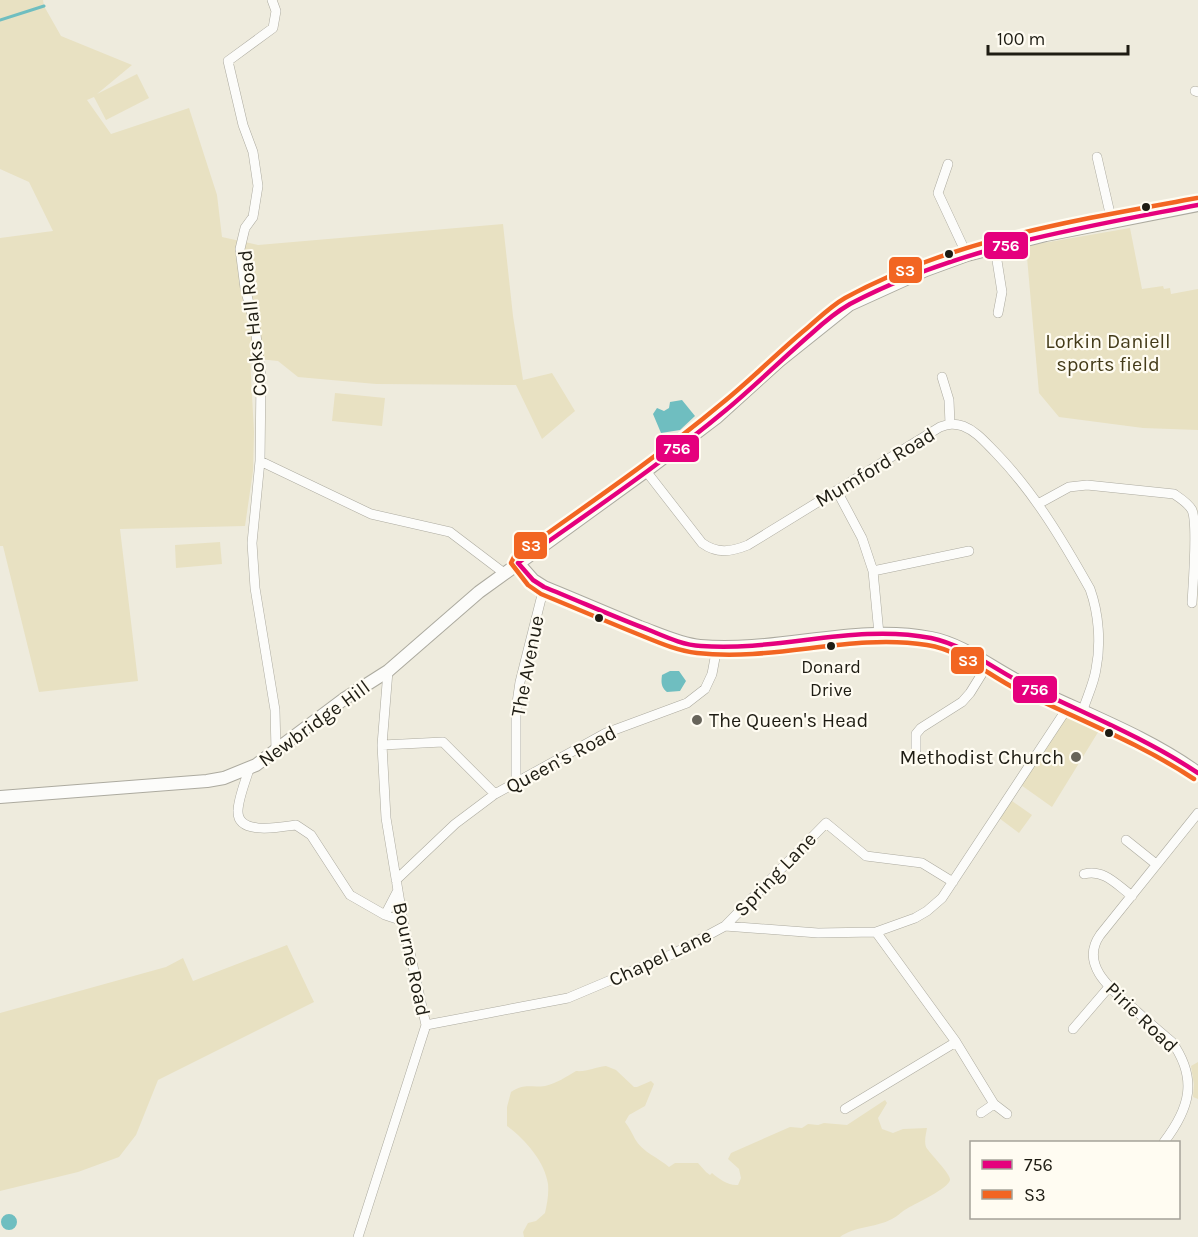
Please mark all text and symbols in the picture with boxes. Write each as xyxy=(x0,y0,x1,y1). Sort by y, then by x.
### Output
scale bar xyxy=(988,18,1128,56)
text: 100 m xyxy=(997,28,1045,50)
unlabelled marker xyxy=(1140,201,1152,213)
line badge: 756 xyxy=(983,231,1029,260)
text: 756 xyxy=(993,236,1019,255)
unlabelled marker xyxy=(943,248,955,260)
street label: Cooks Hall Road xyxy=(233,249,272,397)
line badge: S3 xyxy=(888,256,923,284)
text: S3 xyxy=(895,261,915,280)
park label: Lorkin Daniell sports field xyxy=(1045,330,1171,376)
street label: Mumford Road xyxy=(811,423,939,512)
line badge: 756 xyxy=(655,434,700,463)
text: 756 xyxy=(664,439,690,458)
line badge: S3 xyxy=(513,531,548,560)
text: S3 xyxy=(521,536,541,555)
unlabelled marker xyxy=(593,612,605,624)
street label: The Avenue xyxy=(506,613,549,719)
marker: Donard Drive xyxy=(825,640,837,652)
line badge: S3 xyxy=(950,646,985,675)
text: S3 xyxy=(958,651,978,670)
place label: Donard Drive xyxy=(801,656,861,701)
street label: Newbridge Hill xyxy=(254,675,375,772)
line badge: 756 xyxy=(1012,675,1058,704)
text: 756 xyxy=(1022,680,1048,699)
place label: The Queen's Head xyxy=(709,709,868,732)
marker: The Queen's Head xyxy=(690,713,704,727)
street label: Queen's Road xyxy=(502,721,620,798)
unlabelled marker xyxy=(1103,727,1115,739)
place label: Methodist Church xyxy=(900,746,1064,769)
marker: Methodist Church xyxy=(1069,750,1083,764)
street label: Spring Lane xyxy=(730,828,821,921)
street label: Bourne Road xyxy=(388,900,435,1018)
street label: Chapel Lane xyxy=(605,924,715,991)
street label: Pirie Road xyxy=(1101,977,1182,1057)
legend xyxy=(970,1141,1180,1219)
text: 756 xyxy=(1024,1154,1053,1176)
text: S3 xyxy=(1024,1184,1046,1206)

